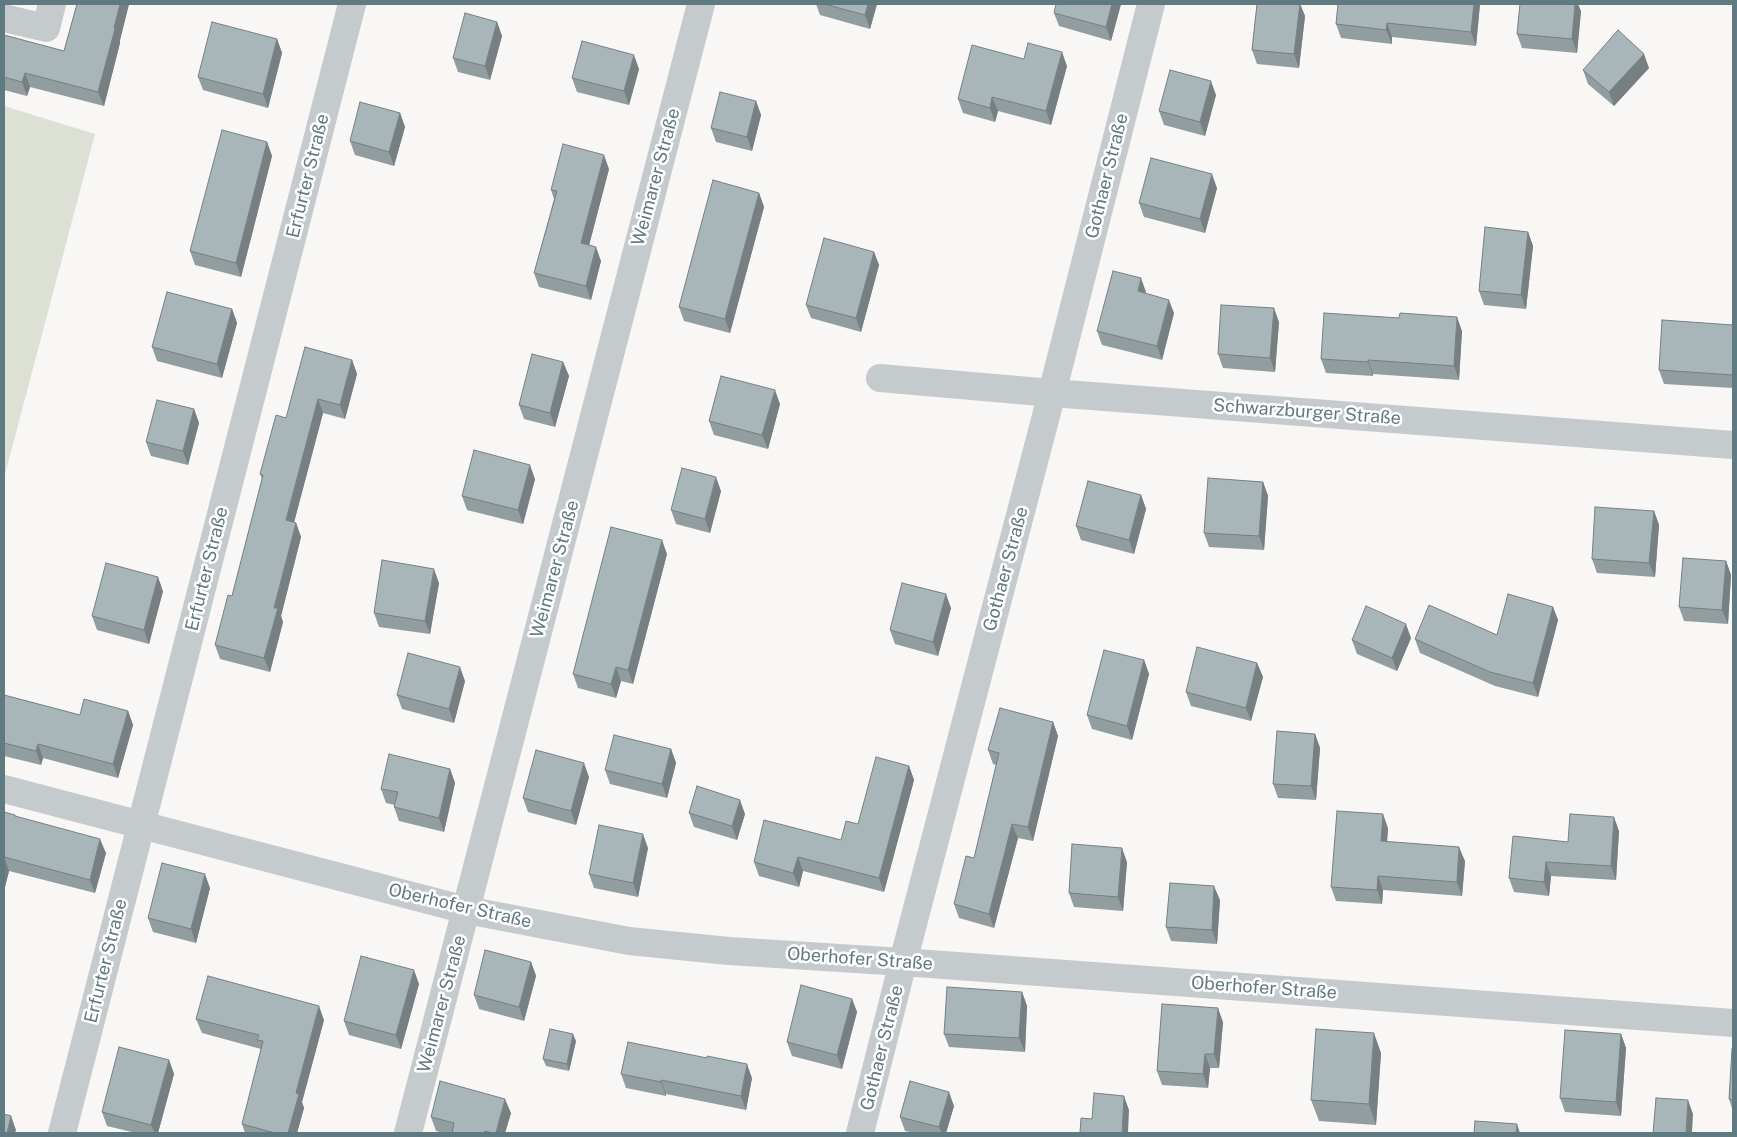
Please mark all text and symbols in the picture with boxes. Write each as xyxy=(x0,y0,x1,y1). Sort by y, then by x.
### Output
street label: Weimarer Straße xyxy=(627,106,685,248)
street label: Gothaer Straße xyxy=(1081,111,1133,241)
street label: Erfurter Straße xyxy=(282,112,334,240)
street label: Schwarzburger Straße xyxy=(1212,395,1402,429)
street label: Weimarer Straße xyxy=(526,498,584,640)
street label: Gothaer Straße xyxy=(979,504,1033,634)
street label: Erfurter Straße xyxy=(181,505,233,633)
street label: Oberhofer Straße xyxy=(386,879,534,933)
street label: Erfurter Straße xyxy=(80,897,132,1025)
street label: Weimarer Straße xyxy=(413,933,471,1075)
street label: Oberhofer Straße xyxy=(786,943,934,975)
street label: Oberhofer Straße xyxy=(1190,972,1338,1004)
street label: Gothaer Straße xyxy=(856,983,908,1113)

